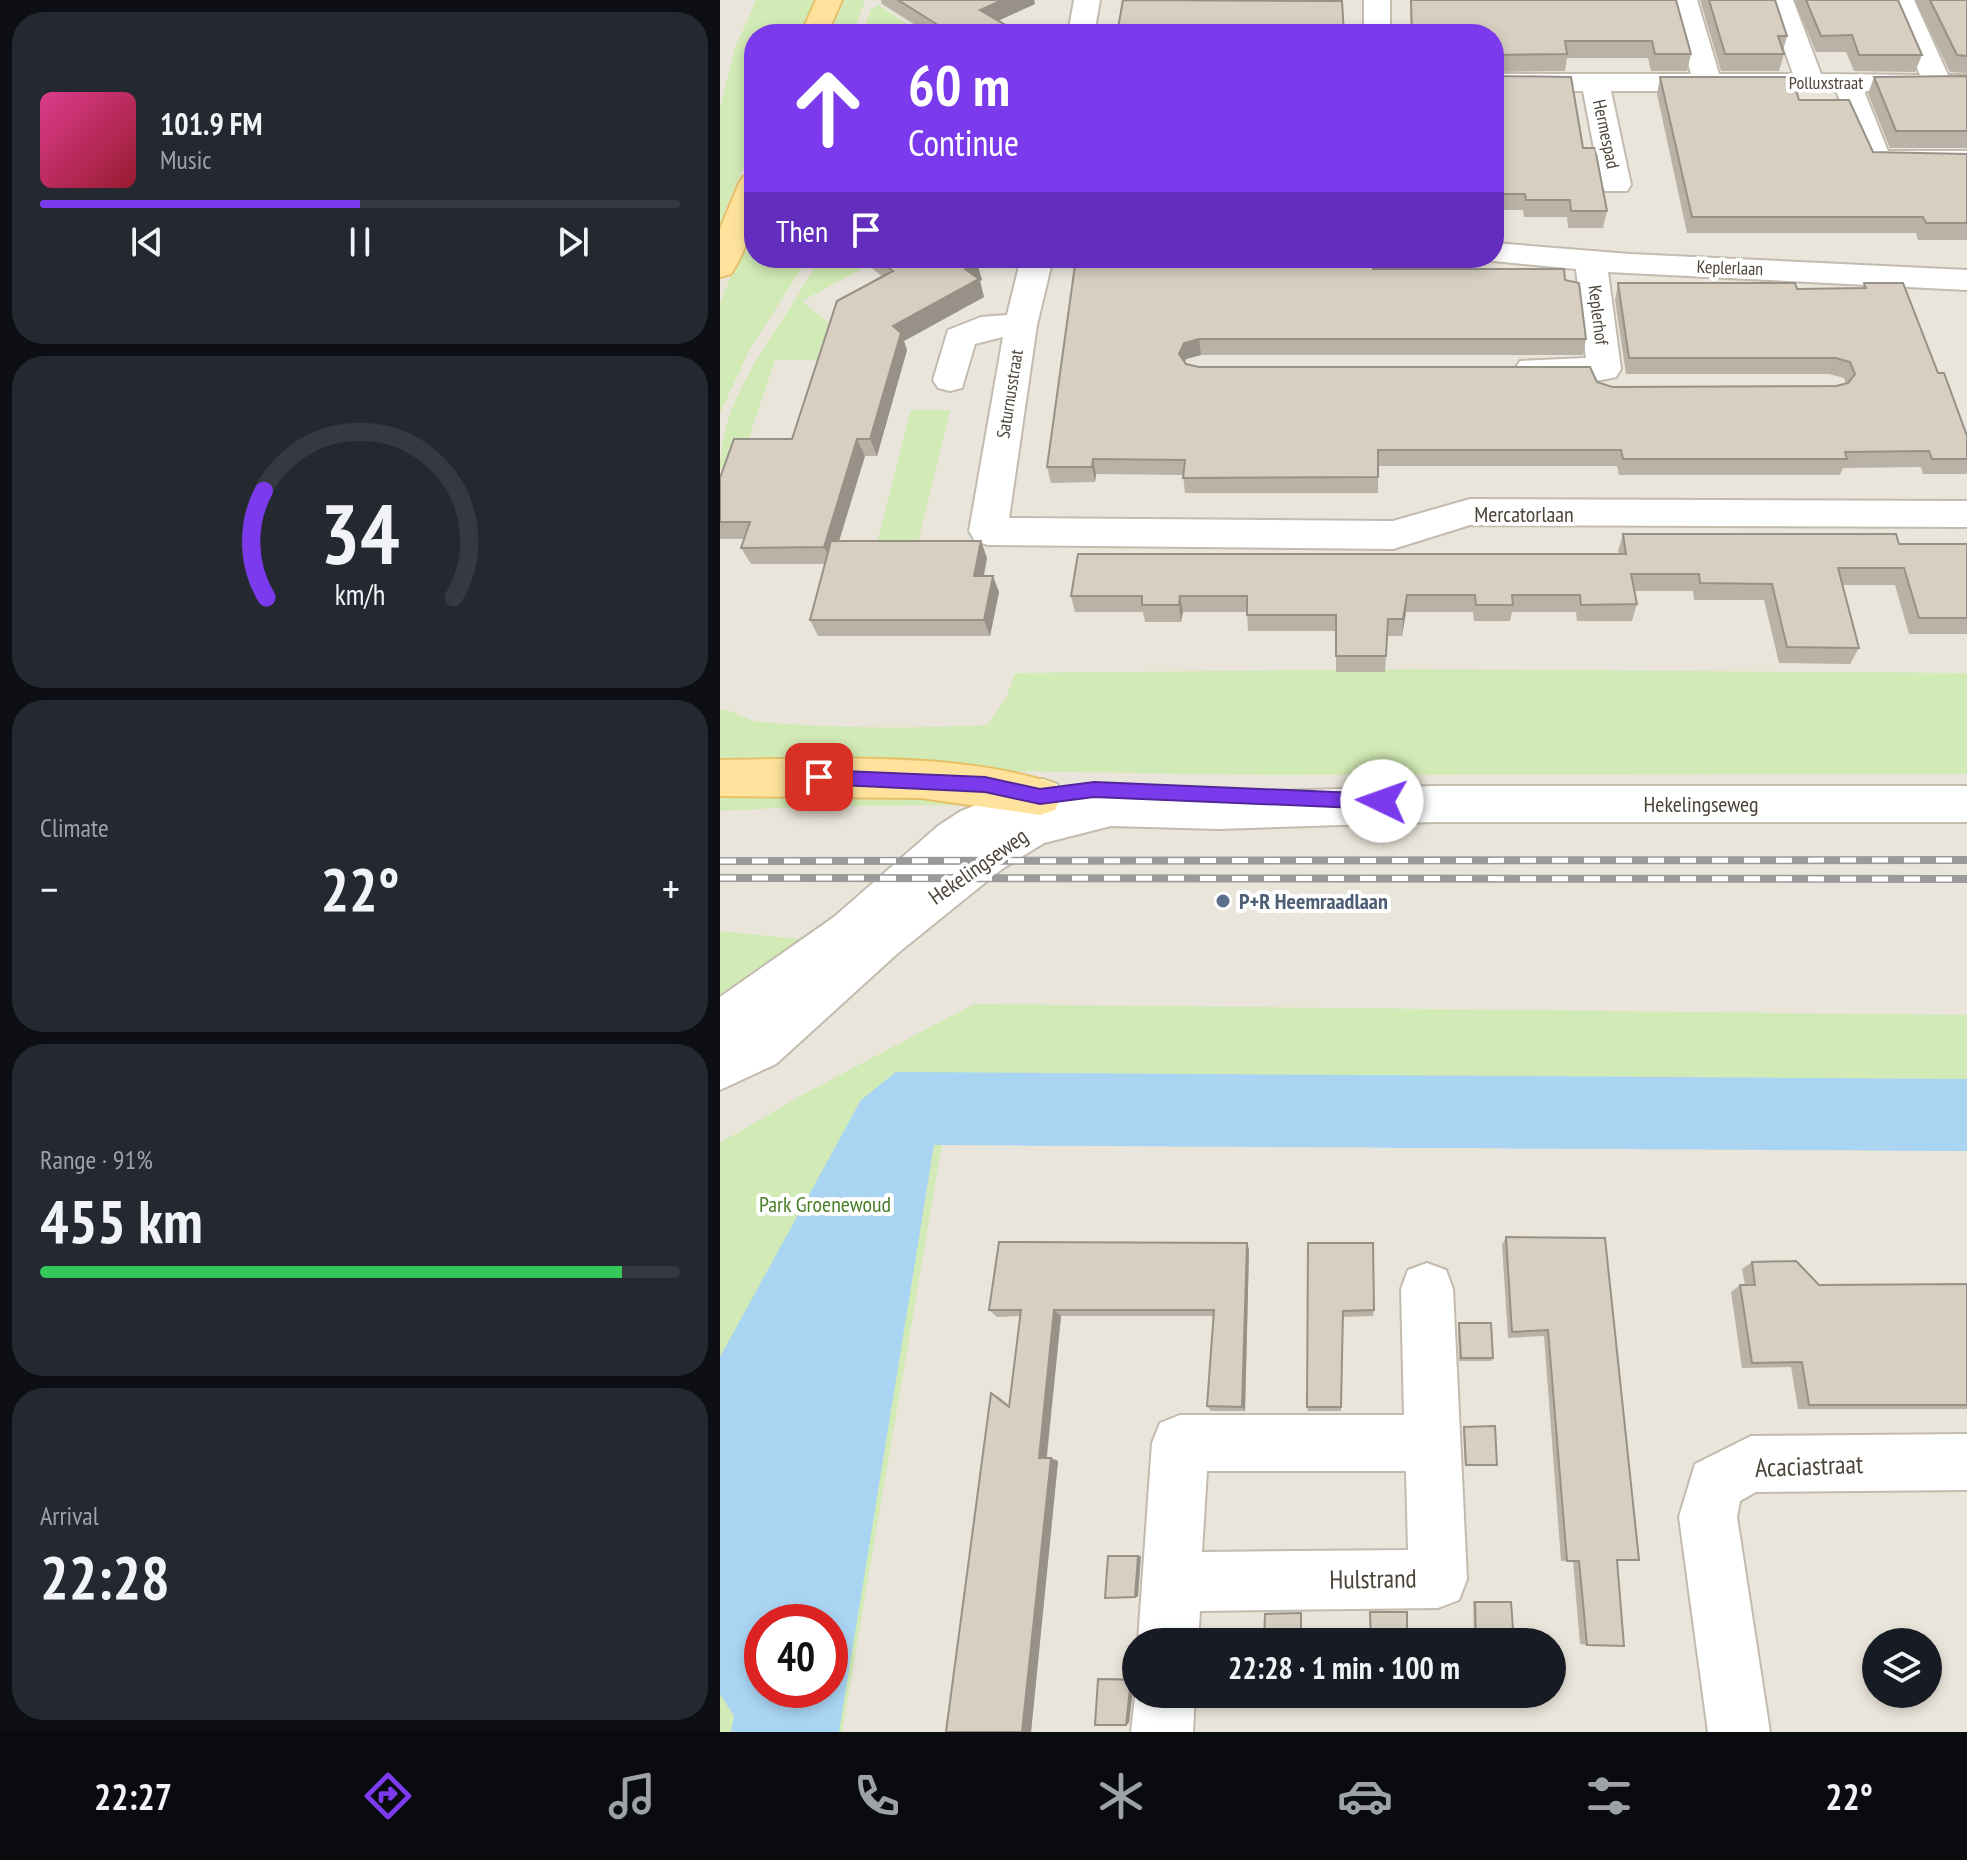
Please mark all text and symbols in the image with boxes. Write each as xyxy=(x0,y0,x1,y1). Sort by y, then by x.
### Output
text: 60 m xyxy=(908,49,1010,121)
icon: ahead xyxy=(776,56,880,160)
street label: Polluxstraat xyxy=(1789,71,1863,94)
street label: Hermespad xyxy=(1588,97,1625,171)
text: 101.9 FM xyxy=(160,104,262,143)
text: Continue xyxy=(908,119,1019,166)
text: Music xyxy=(160,143,212,176)
icon: arrive xyxy=(844,208,888,252)
text: Then xyxy=(776,211,828,250)
icon: previous xyxy=(125,220,169,264)
icon: pause xyxy=(338,220,382,264)
icon: next xyxy=(551,220,595,264)
street label: Keplerlaan xyxy=(1696,255,1764,280)
street label: Keplerhof xyxy=(1583,284,1614,348)
street label: Saturnusstraat xyxy=(991,348,1028,440)
text: 34 xyxy=(320,479,400,587)
street label: Mercatorlaan xyxy=(1474,500,1574,528)
text: km/h xyxy=(335,576,385,613)
pin xyxy=(785,743,853,811)
icon: arrive xyxy=(797,755,841,799)
position arrow xyxy=(1340,759,1424,843)
street label: Hekelingseweg xyxy=(1644,790,1758,818)
text: Climate xyxy=(40,811,109,844)
street label: Hekelingseweg xyxy=(923,822,1033,910)
text: 22° xyxy=(320,850,400,928)
text: − xyxy=(40,860,58,917)
text: + xyxy=(662,860,680,917)
place label: P+R Heemraadlaan xyxy=(1239,887,1388,915)
marker: P+R Heemraadlaan xyxy=(1214,892,1232,910)
text: Range · 91% xyxy=(40,1143,153,1176)
text: 455 km xyxy=(40,1182,203,1260)
park label: Park Groenewoud xyxy=(759,1190,891,1218)
street label: Acaciastraat xyxy=(1754,1447,1864,1484)
text: Arrival xyxy=(40,1499,99,1532)
text: 22:28 xyxy=(40,1538,170,1616)
street label: Hulstrand xyxy=(1329,1561,1417,1596)
speed limit sign: 40 xyxy=(744,1604,848,1708)
map controls xyxy=(1862,1628,1942,1708)
button: layers xyxy=(1862,1628,1942,1708)
text: 22:28 · 1 min · 100 m xyxy=(1228,1648,1460,1687)
icon: directions xyxy=(360,1768,416,1824)
icon: music xyxy=(604,1768,660,1824)
icon: phone xyxy=(849,1768,905,1824)
icon: climate xyxy=(1093,1768,1149,1824)
icon: car xyxy=(1337,1768,1393,1824)
icon: filters xyxy=(1581,1768,1637,1824)
text: 22:27 xyxy=(94,1773,172,1820)
text: 22° xyxy=(1825,1773,1873,1820)

